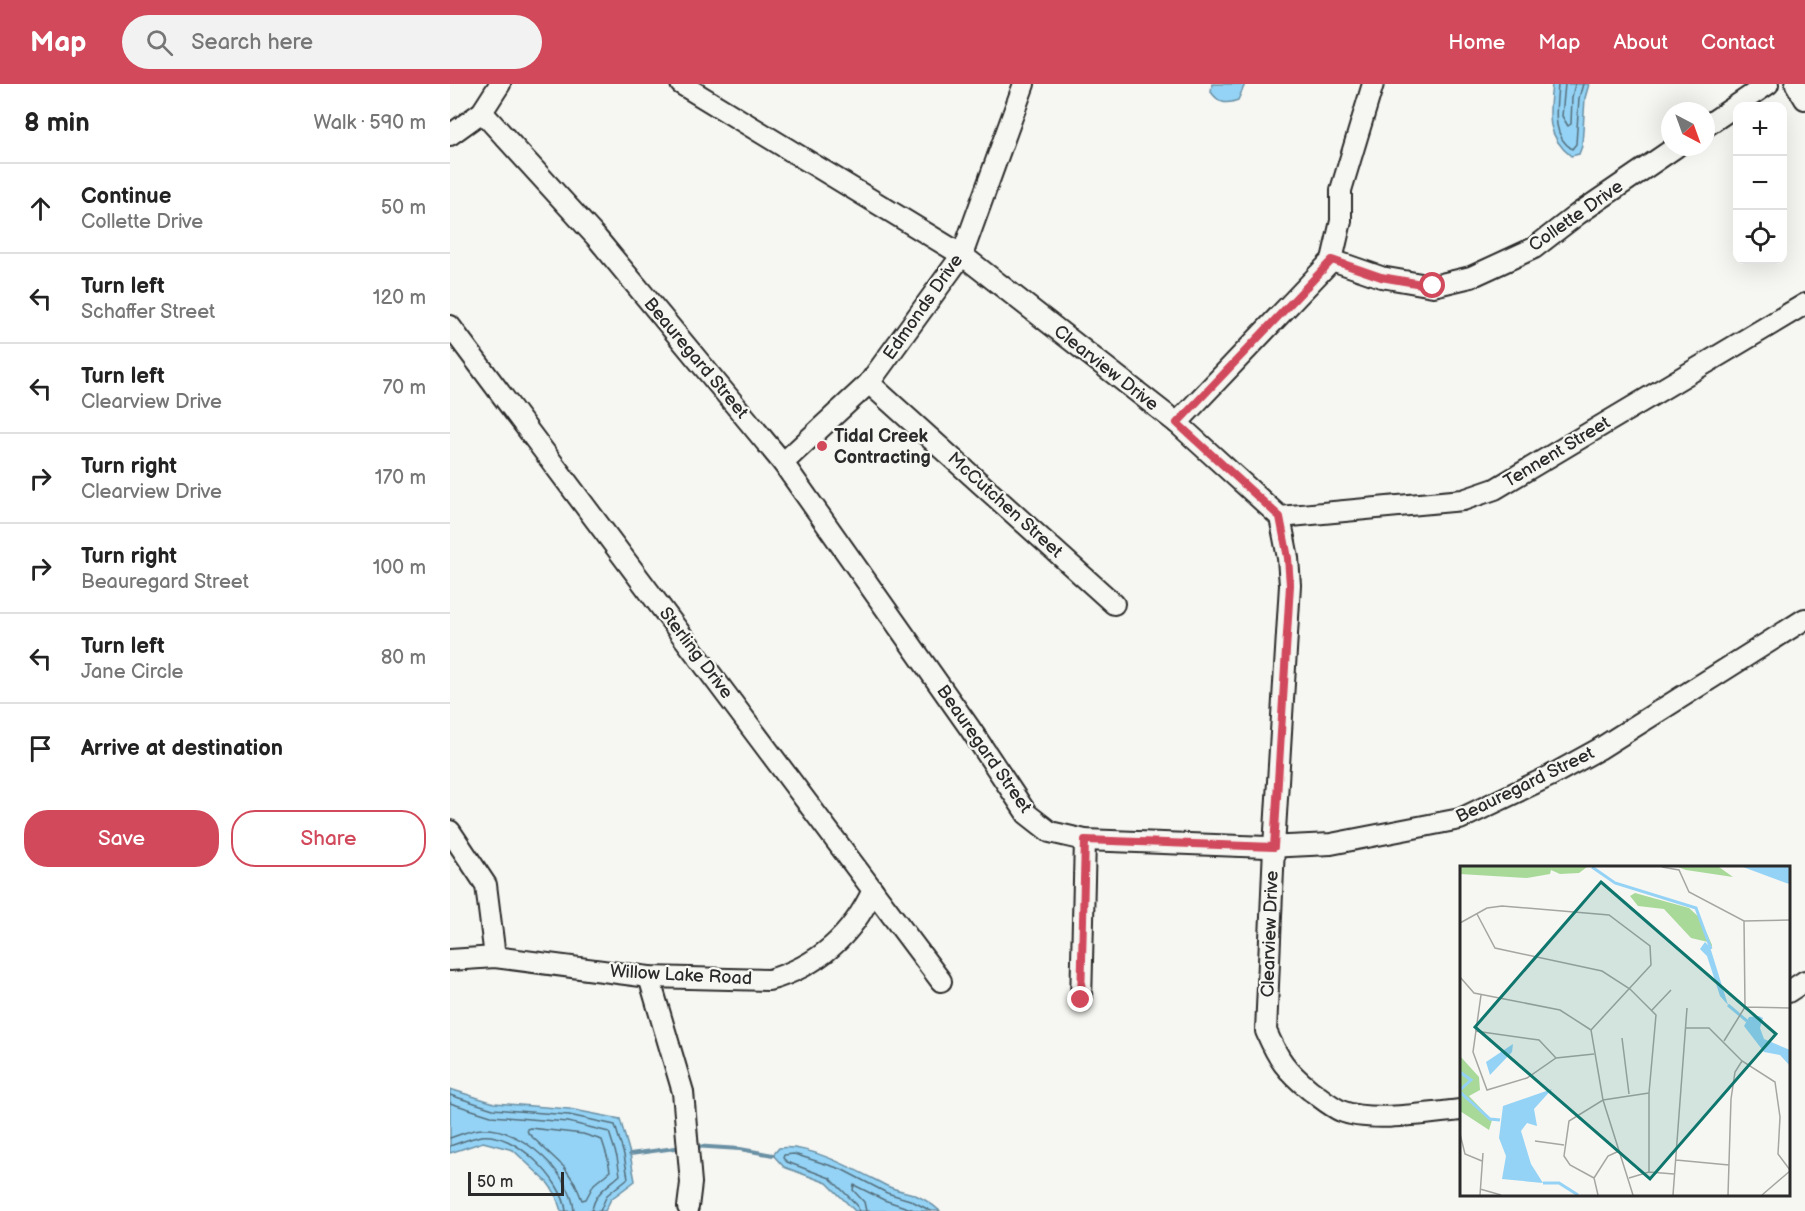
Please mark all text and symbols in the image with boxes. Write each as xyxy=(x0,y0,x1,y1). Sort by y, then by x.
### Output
search box xyxy=(122,15,542,69)
text: Map xyxy=(30,26,86,59)
icon: search xyxy=(143,26,176,59)
text: Search here xyxy=(191,29,313,56)
text: Home xyxy=(1448,30,1505,55)
text: Map xyxy=(1538,30,1580,55)
text: About xyxy=(1613,30,1668,55)
text: Contact xyxy=(1701,30,1775,55)
north arrow xyxy=(1661,102,1715,156)
map controls xyxy=(1733,102,1787,264)
button: + xyxy=(1733,102,1787,156)
text: 8 min xyxy=(24,108,90,139)
text: Walk · 590 m xyxy=(314,111,426,135)
button: − xyxy=(1733,156,1787,210)
street label: Collette Drive xyxy=(1525,176,1627,256)
text: Continue xyxy=(81,183,171,210)
icon: ahead xyxy=(24,192,57,225)
text: 50 m xyxy=(381,196,426,220)
text: Collette Drive xyxy=(81,210,203,234)
button: locate xyxy=(1733,210,1787,264)
street label: Edmonds Drive xyxy=(879,250,967,364)
route start xyxy=(1419,272,1445,298)
text: Turn left xyxy=(81,273,165,300)
icon: left xyxy=(24,282,57,315)
text: 120 m xyxy=(373,286,426,310)
street label: Beauregard Street xyxy=(639,293,753,423)
text: Schaffer Street xyxy=(81,300,215,324)
street label: Clearview Drive xyxy=(1050,321,1163,416)
text: Turn left xyxy=(81,363,165,390)
icon: left xyxy=(24,372,57,405)
text: 70 m xyxy=(382,376,426,400)
text: Clearview Drive xyxy=(81,390,222,414)
street label: Tennent Street xyxy=(1500,412,1614,492)
place label: Tidal Creek Contracting xyxy=(834,426,931,468)
marker: Tidal Creek Contracting xyxy=(815,439,829,453)
street label: McCutchen Street xyxy=(943,448,1067,562)
text: Turn right xyxy=(81,453,177,480)
icon: right xyxy=(24,462,57,495)
text: 170 m xyxy=(375,466,426,490)
text: Clearview Drive xyxy=(81,480,222,504)
text: Turn right xyxy=(81,543,177,570)
icon: right xyxy=(24,552,57,585)
text: 100 m xyxy=(373,556,426,580)
text: Beauregard Street xyxy=(81,570,249,594)
street label: Sterling Drive xyxy=(655,603,737,703)
text: Turn left xyxy=(81,633,165,660)
icon: left xyxy=(24,642,57,675)
text: 80 m xyxy=(381,646,426,670)
text: Jane Circle xyxy=(81,660,183,684)
street label: Beauregard Street xyxy=(932,681,1036,817)
icon: arrive xyxy=(24,732,57,765)
text: Arrive at destination xyxy=(81,735,283,762)
street label: Beauregard Street xyxy=(1453,742,1598,828)
button: Save xyxy=(24,810,219,867)
button: Share xyxy=(231,810,426,867)
inset map xyxy=(1460,866,1790,1196)
street label: Clearview Drive xyxy=(1257,870,1283,998)
street label: Willow Lake Road xyxy=(609,961,753,989)
route end xyxy=(1067,986,1093,1012)
scale bar xyxy=(468,1169,564,1196)
text: 50 m xyxy=(477,1173,513,1192)

